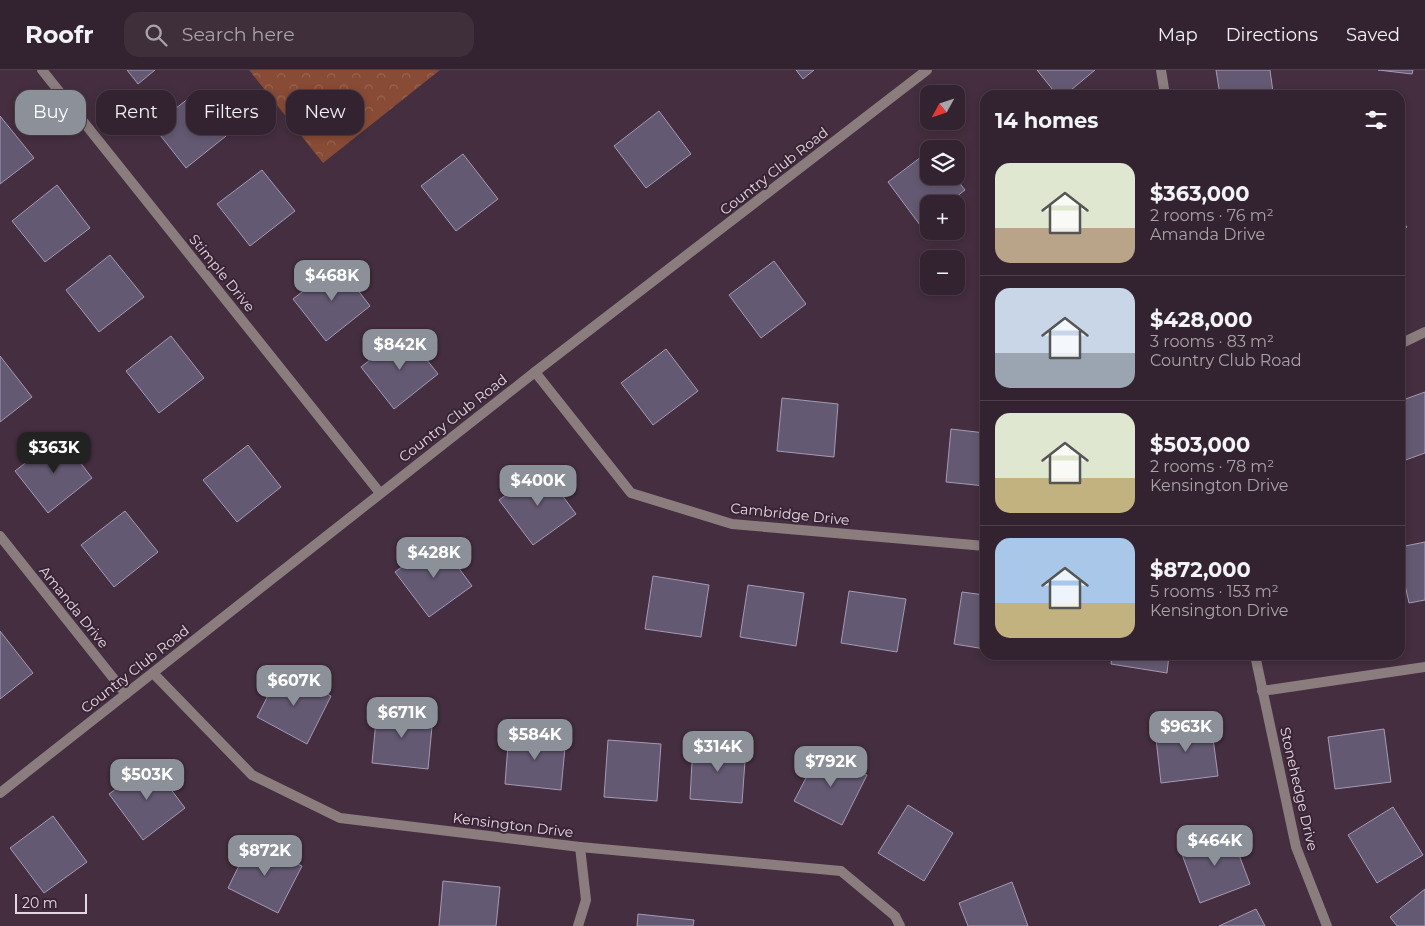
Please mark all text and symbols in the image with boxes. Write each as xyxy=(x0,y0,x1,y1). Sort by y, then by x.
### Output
search box xyxy=(124,12,474,57)
text: Roofr xyxy=(25,20,94,49)
icon: search xyxy=(142,21,170,49)
text: Search here xyxy=(182,23,295,46)
text: Map xyxy=(1158,24,1198,46)
text: Directions xyxy=(1226,24,1318,46)
text: Saved xyxy=(1346,24,1400,46)
north arrow xyxy=(920,85,965,130)
map controls xyxy=(920,85,965,295)
chip: Buy xyxy=(15,90,86,135)
chip: Rent xyxy=(96,90,176,135)
chip: Filters xyxy=(186,90,276,135)
chip: New xyxy=(286,90,364,135)
icon: filters xyxy=(1362,106,1390,134)
text: 14 homes xyxy=(995,108,1099,133)
street label: Country Club Road xyxy=(716,123,832,219)
button: layers xyxy=(920,140,965,185)
text: $363,000 xyxy=(1150,181,1250,206)
icon: home xyxy=(1035,183,1095,243)
button: + xyxy=(920,195,965,240)
text: 2 rooms · 76 m² xyxy=(1150,206,1274,225)
text: Amanda Drive xyxy=(1150,225,1265,244)
street label: Stimple Drive xyxy=(185,230,259,316)
button: − xyxy=(920,250,965,295)
pin: $468K xyxy=(297,260,367,302)
text: $468K xyxy=(305,266,359,285)
text: $428,000 xyxy=(1150,307,1253,332)
icon: home xyxy=(1035,308,1095,368)
pin: $842K xyxy=(365,328,435,371)
text: 3 rooms · 83 m² xyxy=(1150,332,1274,351)
text: $842K xyxy=(373,335,427,354)
text: Country Club Road xyxy=(1150,351,1302,370)
street label: Country Club Road xyxy=(395,370,511,466)
pin: $363K xyxy=(19,432,89,474)
text: $503,000 xyxy=(1150,432,1250,457)
icon: home xyxy=(1035,433,1095,493)
text: $363K xyxy=(28,438,80,457)
text: 2 rooms · 78 m² xyxy=(1150,457,1274,476)
pin: $400K xyxy=(503,464,573,507)
text: $400K xyxy=(511,471,565,490)
text: Kensington Drive xyxy=(1150,476,1289,495)
street label: Cambridge Drive xyxy=(730,499,850,529)
pin: $428K xyxy=(399,536,469,579)
text: $428K xyxy=(407,543,461,562)
text: $872,000 xyxy=(1150,557,1251,582)
icon: home xyxy=(1035,558,1095,618)
street label: Amanda Drive xyxy=(35,562,113,652)
text: 5 rooms · 153 m² xyxy=(1150,582,1279,601)
text: Kensington Drive xyxy=(1150,601,1289,620)
street label: Country Club Road xyxy=(77,621,193,717)
pin: $607K xyxy=(259,664,329,707)
text: $607K xyxy=(268,671,320,690)
pin: $671K xyxy=(367,696,437,739)
text: $671K xyxy=(378,703,426,722)
pin: $963K xyxy=(1151,710,1221,753)
text: $963K xyxy=(1160,717,1212,736)
pin: $584K xyxy=(500,718,570,761)
text: $584K xyxy=(508,725,562,744)
street label: Stonehedge Drive xyxy=(1276,725,1322,853)
pin: $314K xyxy=(683,730,753,773)
text: $314K xyxy=(694,737,742,756)
pin: $792K xyxy=(796,746,866,788)
text: $792K xyxy=(805,752,857,771)
pin: $503K xyxy=(112,758,182,801)
text: $503K xyxy=(121,765,173,784)
street label: Kensington Drive xyxy=(452,809,574,841)
pin: $464K xyxy=(1180,824,1250,867)
text: $464K xyxy=(1188,831,1242,850)
pin: $872K xyxy=(230,834,300,877)
text: $872K xyxy=(239,841,291,860)
scale bar xyxy=(15,891,88,914)
text: 20 m xyxy=(22,894,58,912)

